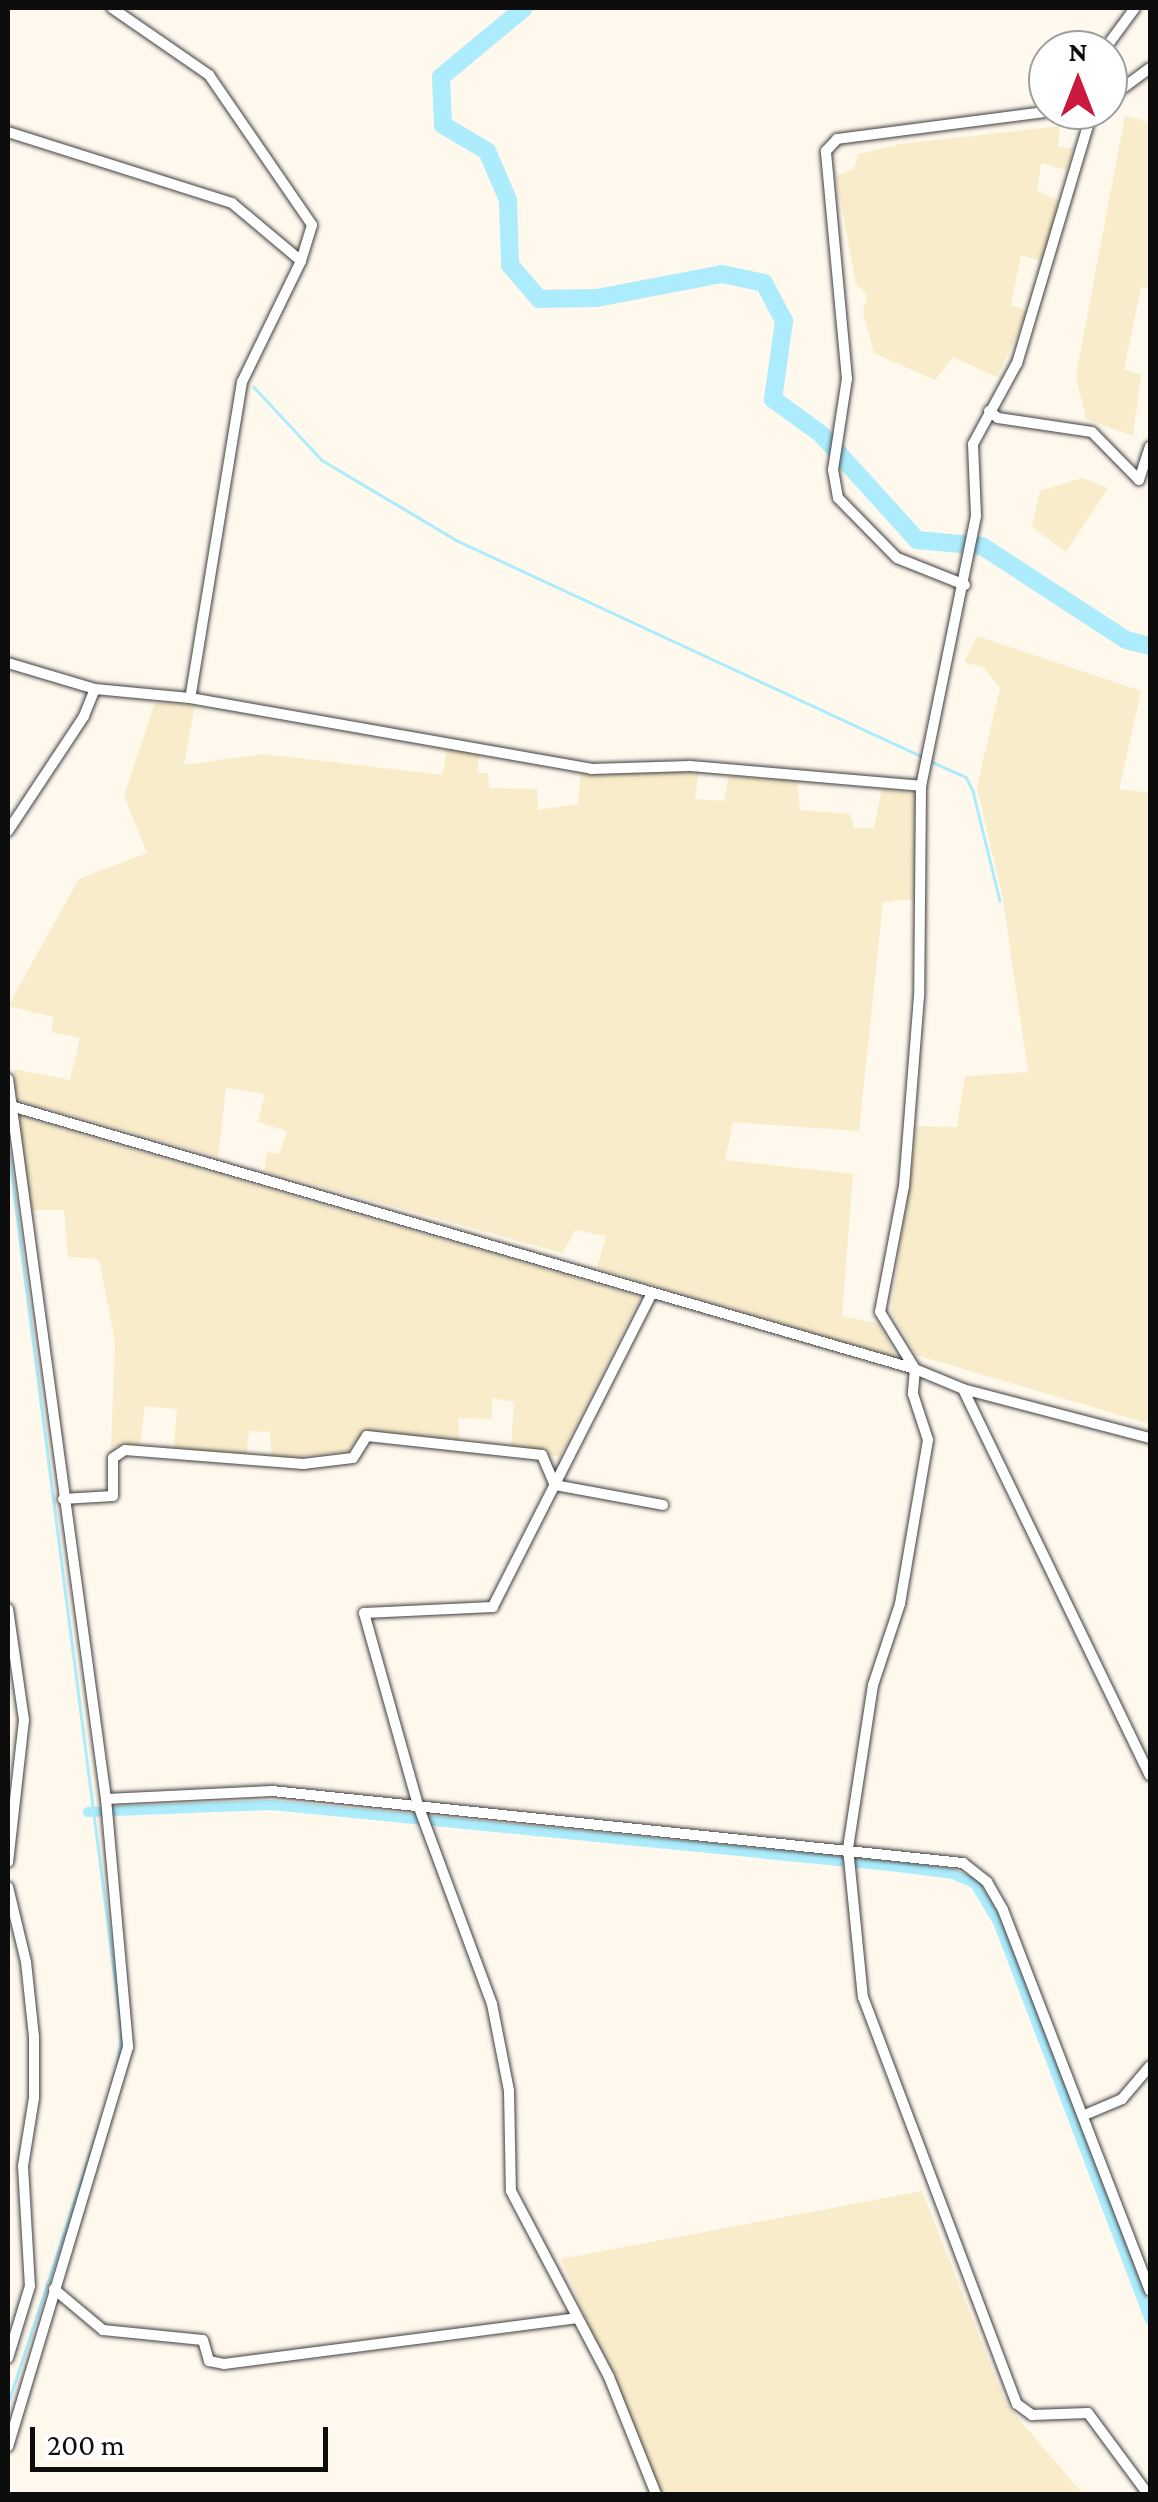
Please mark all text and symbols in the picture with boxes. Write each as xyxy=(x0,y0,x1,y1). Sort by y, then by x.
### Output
north arrow xyxy=(1028,30,1128,130)
text: N xyxy=(1068,36,1088,67)
scale bar xyxy=(35,2407,332,2469)
text: 200 m xyxy=(47,2428,125,2461)

